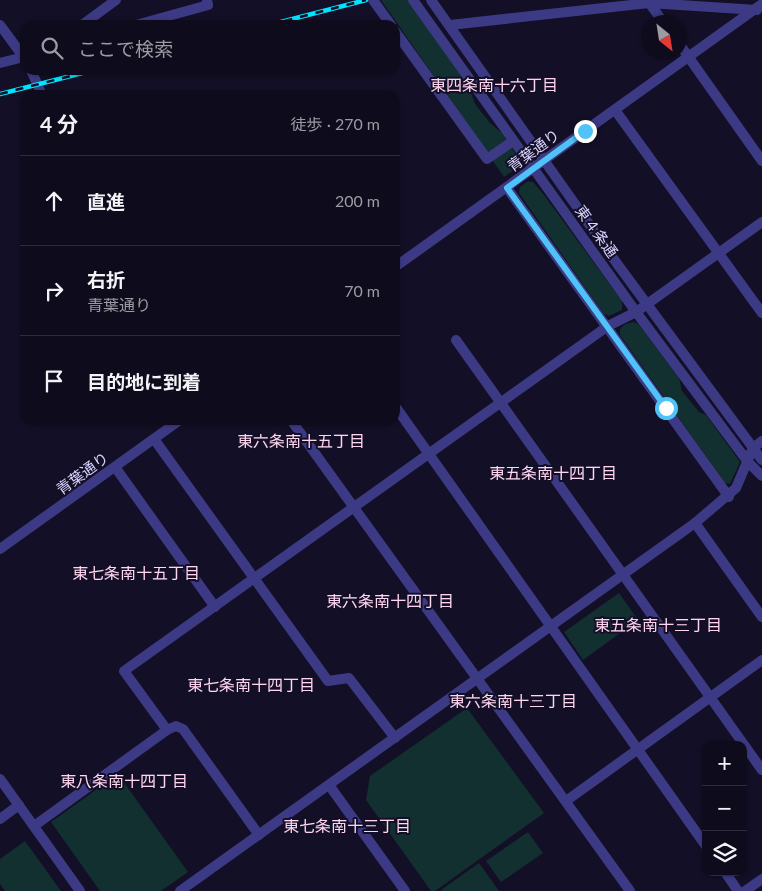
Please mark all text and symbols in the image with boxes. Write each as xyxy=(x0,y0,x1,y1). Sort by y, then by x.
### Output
north arrow xyxy=(642,15,687,60)
search box xyxy=(20,20,400,75)
icon: search xyxy=(38,34,66,62)
text: ここで検索 xyxy=(78,37,173,60)
district label: 東四条南十六丁目 xyxy=(430,75,558,94)
text: 4 分 xyxy=(40,111,78,136)
text: 徒歩 · 270 m xyxy=(291,114,380,133)
route end xyxy=(574,120,597,143)
street label: 青葉通り xyxy=(503,125,563,175)
icon: ahead xyxy=(40,187,68,215)
text: 直進 xyxy=(87,190,125,213)
text: 200 m xyxy=(335,191,380,210)
street label: 東４条通 xyxy=(572,201,622,261)
text: 右折 xyxy=(87,268,125,291)
icon: right xyxy=(40,277,68,305)
text: 70 m xyxy=(344,281,380,300)
text: 青葉通り xyxy=(87,295,151,314)
icon: arrive xyxy=(40,367,68,395)
text: 目的地に到着 xyxy=(87,370,201,393)
route start xyxy=(655,397,678,420)
district label: 東六条南十五丁目 xyxy=(237,431,365,450)
street label: 青葉通り xyxy=(52,448,112,498)
district label: 東五条南十四丁目 xyxy=(489,463,617,482)
district label: 東七条南十五丁目 xyxy=(72,563,200,582)
district label: 東六条南十四丁目 xyxy=(326,591,454,610)
district label: 東五条南十三丁目 xyxy=(594,615,722,634)
district label: 東七条南十四丁目 xyxy=(187,675,315,694)
district label: 東六条南十三丁目 xyxy=(449,691,577,710)
map controls xyxy=(702,741,747,876)
button: + xyxy=(702,741,747,786)
district label: 東八条南十四丁目 xyxy=(60,771,188,790)
button: − xyxy=(702,786,747,831)
district label: 東七条南十三丁目 xyxy=(283,816,411,835)
button: layers xyxy=(702,831,747,876)

